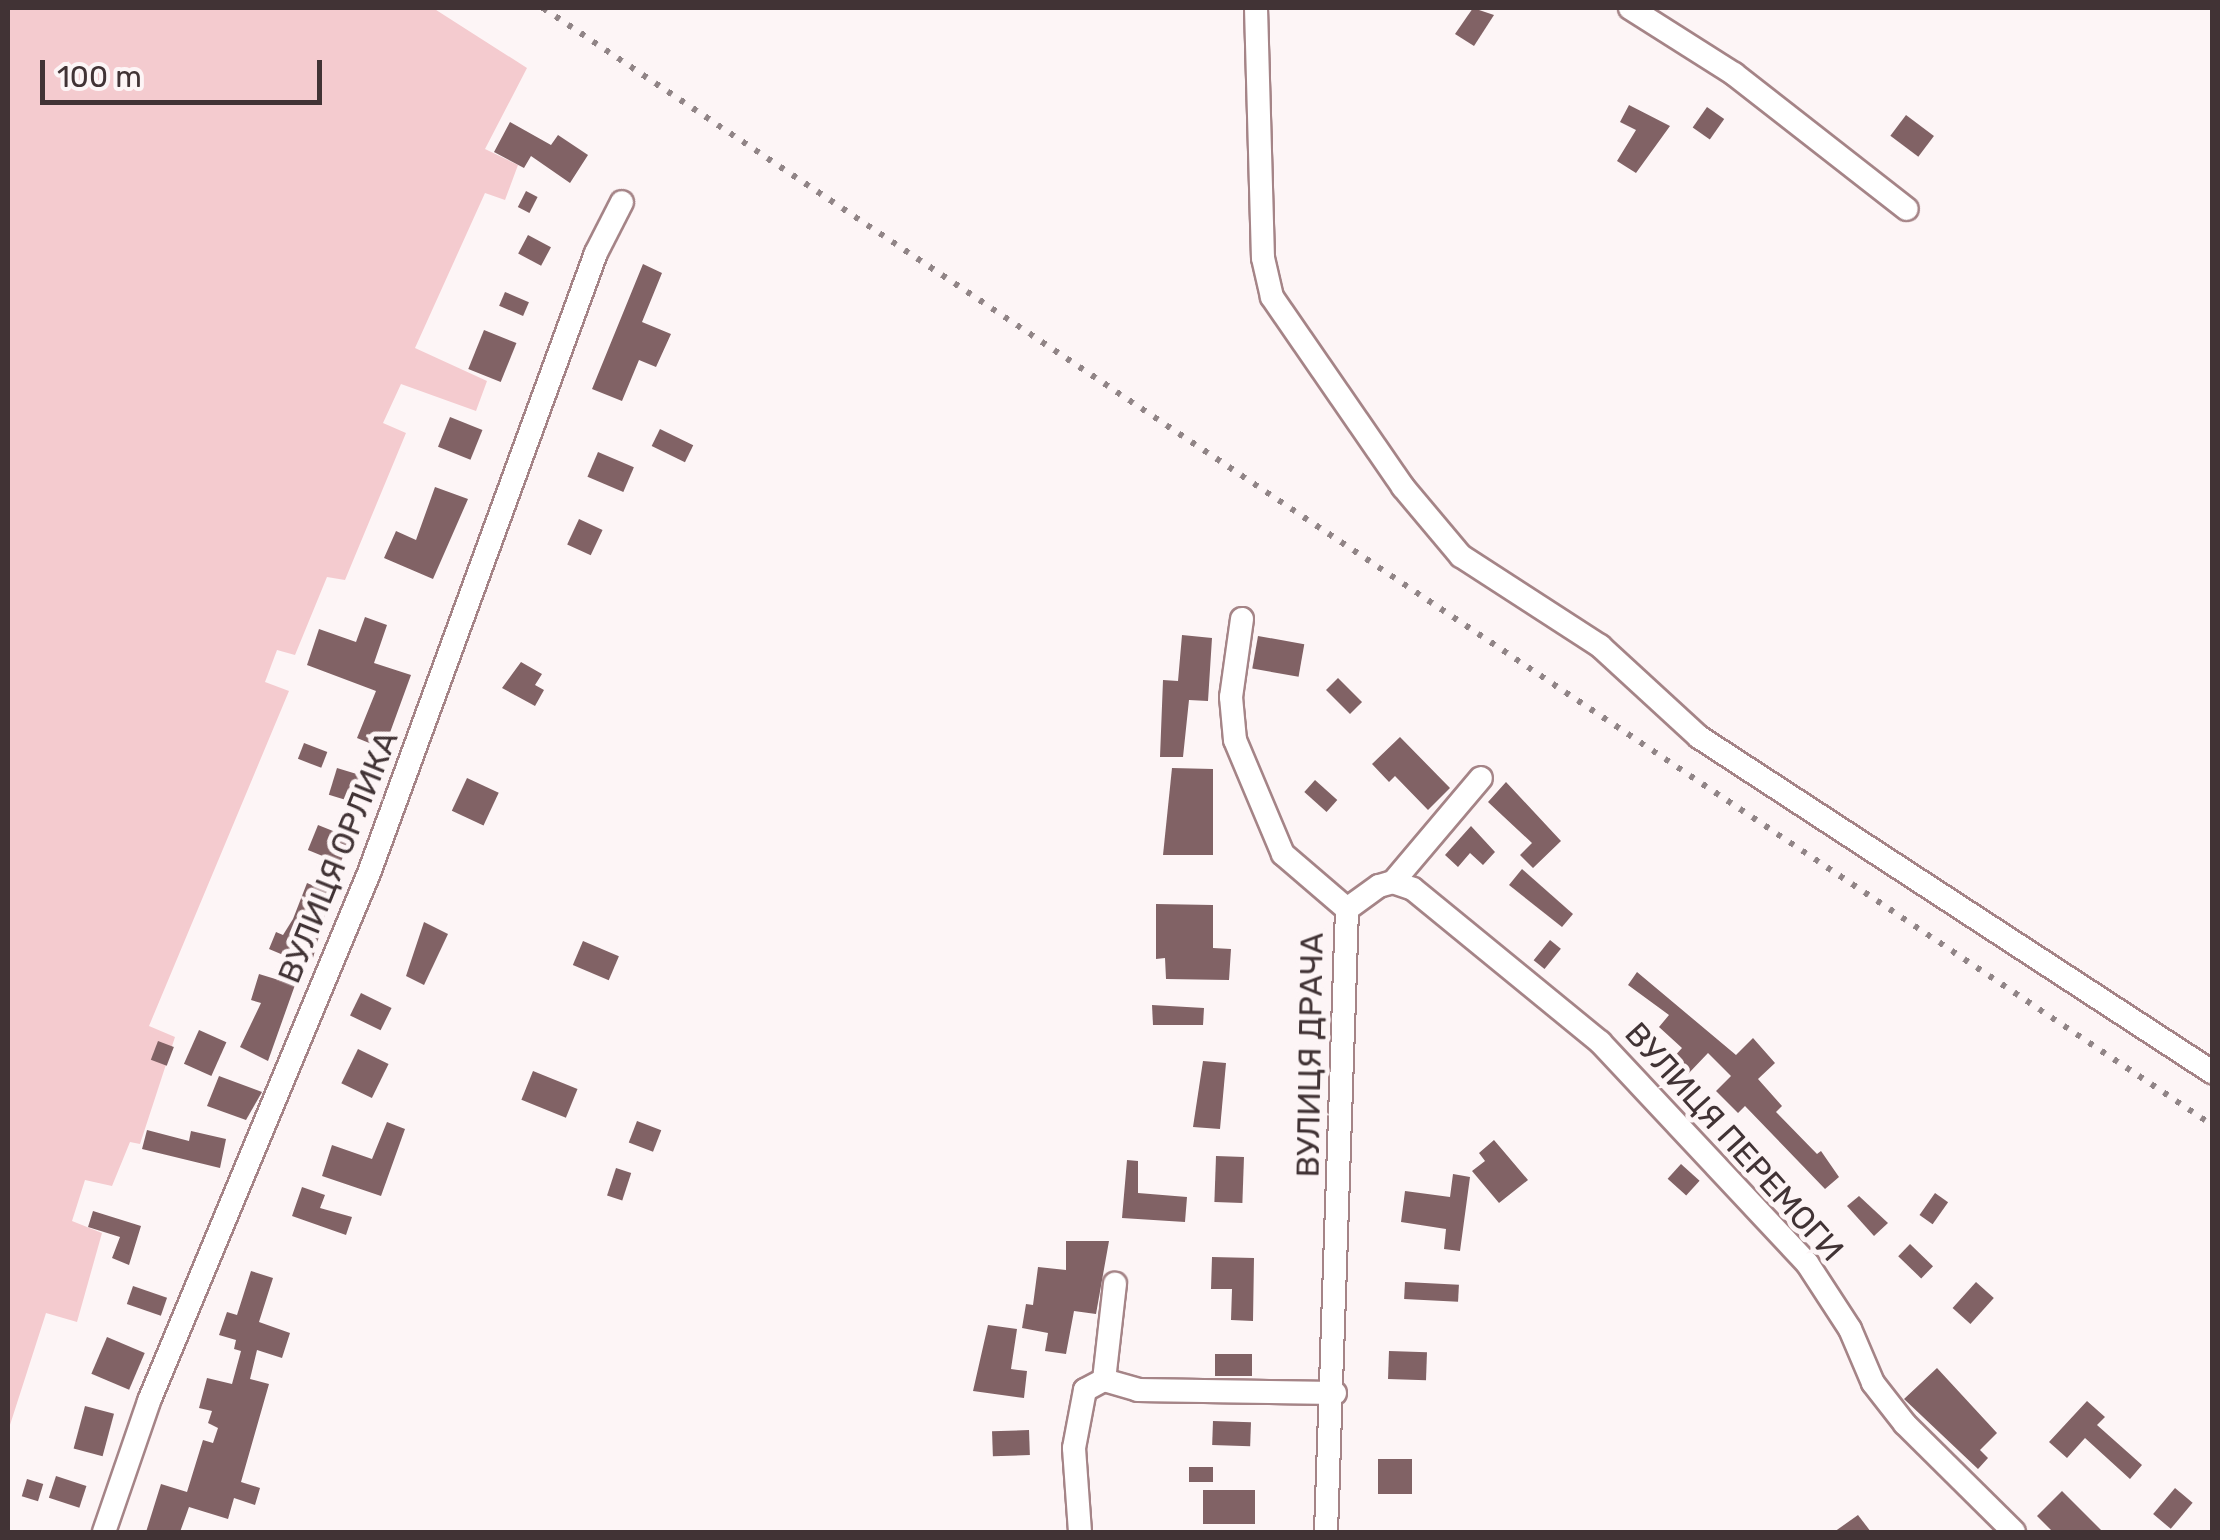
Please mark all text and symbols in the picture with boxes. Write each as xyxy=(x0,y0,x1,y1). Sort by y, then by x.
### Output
scale bar xyxy=(45,40,328,102)
text: 100 m xyxy=(57,59,142,95)
street label: ВУЛИЦЯ ОРЛИКА xyxy=(270,725,406,989)
street label: ВУЛИЦЯ ДРАЧА xyxy=(1289,932,1331,1178)
street label: ВУЛИЦЯ ПЕРЕМОГИ xyxy=(1617,1015,1851,1269)

